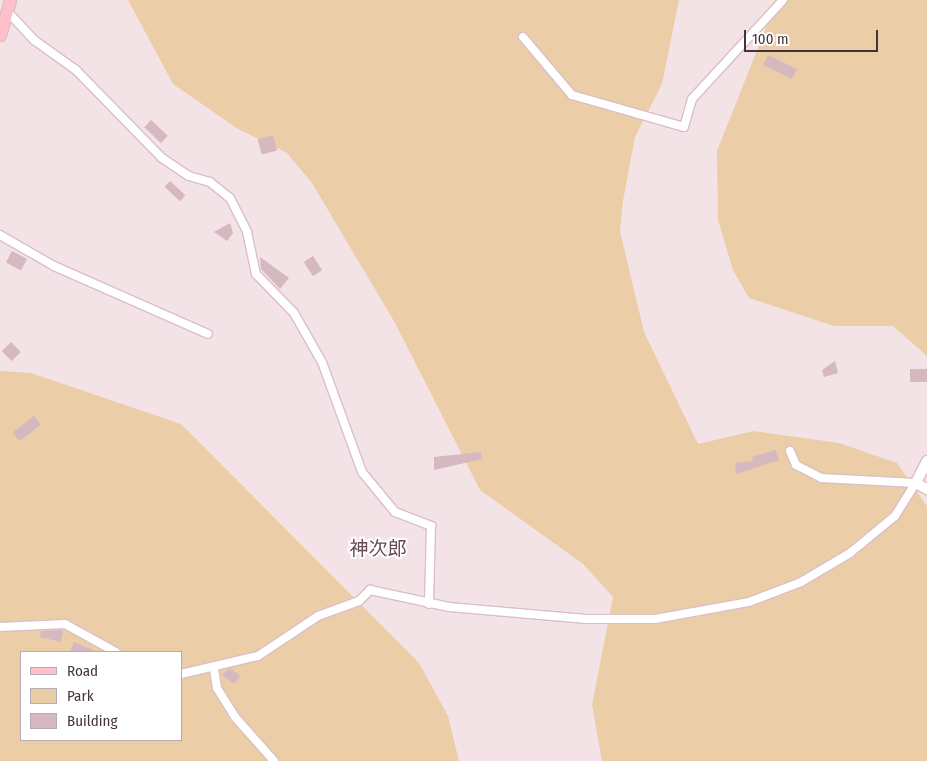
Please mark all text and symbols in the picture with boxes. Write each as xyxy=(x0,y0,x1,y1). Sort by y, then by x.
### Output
scale bar xyxy=(747,20,881,52)
text: 100 m xyxy=(752,30,789,48)
district label: 神次郎 xyxy=(350,538,406,560)
legend xyxy=(20,651,182,741)
text: Road xyxy=(67,662,98,680)
text: Park xyxy=(67,687,94,705)
text: Building xyxy=(67,712,118,730)

